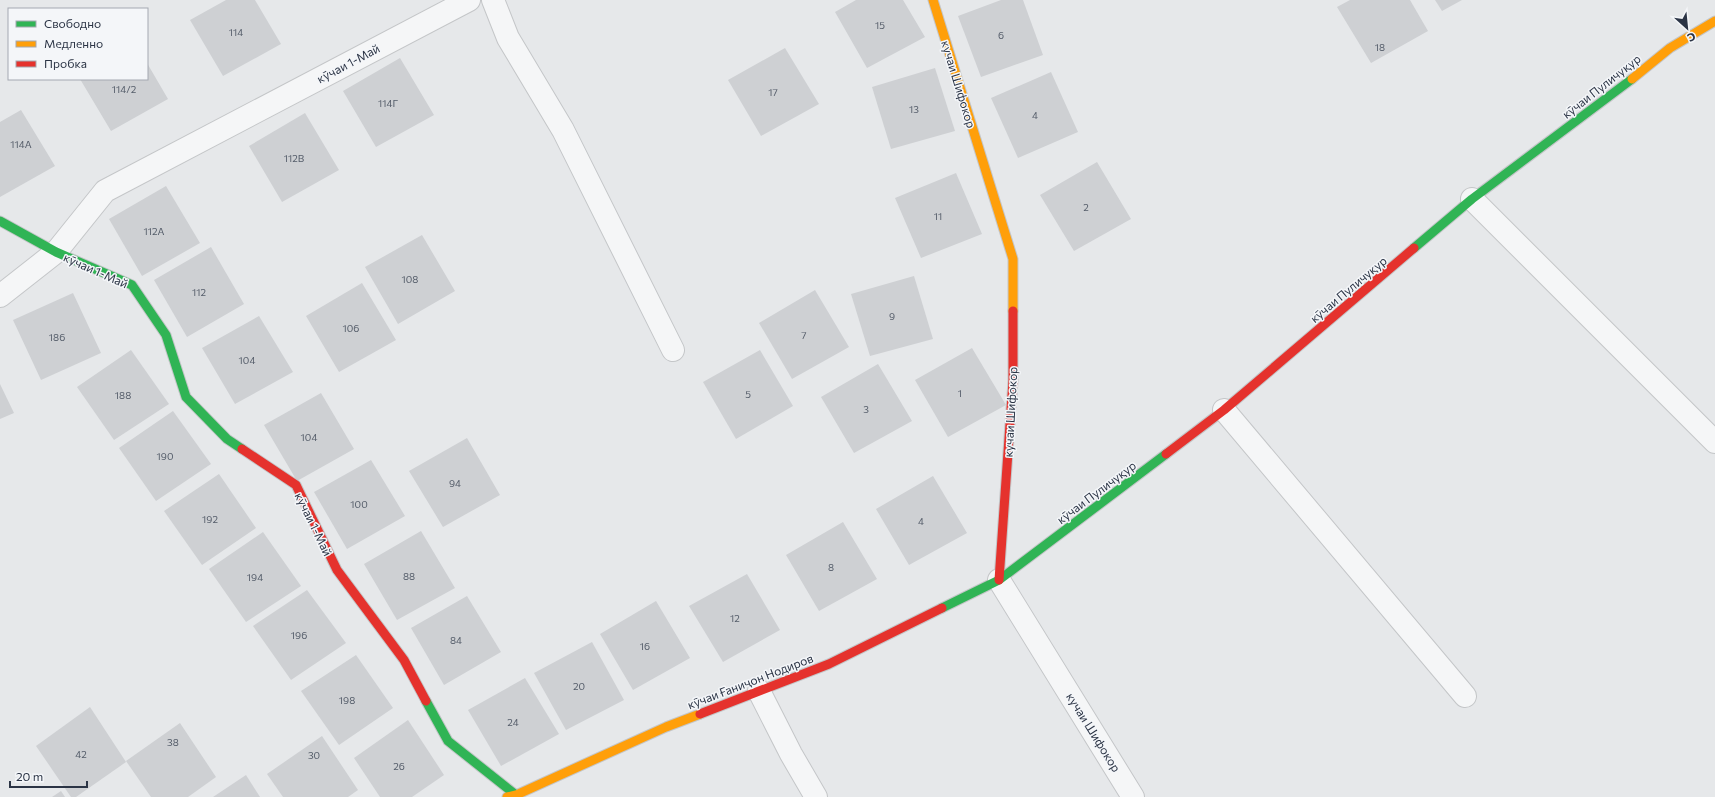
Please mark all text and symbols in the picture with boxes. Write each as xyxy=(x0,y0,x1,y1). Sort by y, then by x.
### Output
legend xyxy=(8,8,148,80)
north arrow xyxy=(1667,8,1707,48)
text: Свободно xyxy=(44,16,101,30)
house number: 15 xyxy=(875,19,885,31)
house number: 114 xyxy=(229,26,243,38)
house number: 6 xyxy=(998,29,1004,41)
text: С xyxy=(1685,30,1698,45)
text: Медленно xyxy=(44,36,103,50)
street label: кучаи Шифокор xyxy=(939,39,979,129)
street label: кӯчаи 1-Май xyxy=(314,41,382,85)
house number: 18 xyxy=(1375,41,1385,53)
street label: кӯчаи Пуличуқур xyxy=(1559,51,1643,121)
text: Пробка xyxy=(44,56,87,70)
house number: 114/2 xyxy=(112,83,137,95)
house number: 17 xyxy=(768,86,778,98)
house number: 114Г xyxy=(378,97,398,109)
house number: 13 xyxy=(909,103,919,115)
house number: 4 xyxy=(1032,109,1038,121)
house number: 114А xyxy=(10,138,32,150)
house number: 112В xyxy=(284,152,305,164)
house number: 2 xyxy=(1083,201,1089,213)
house number: 11 xyxy=(934,210,942,222)
house number: 112А xyxy=(144,225,165,237)
street label: кӯчаи 1-Май xyxy=(62,250,130,290)
street label: кӯчаи Пуличуқур xyxy=(1307,253,1389,325)
house number: 108 xyxy=(402,273,418,285)
house number: 112 xyxy=(192,286,206,298)
house number: 9 xyxy=(889,310,895,322)
house number: 106 xyxy=(343,322,359,334)
house number: 7 xyxy=(801,329,807,341)
house number: 186 xyxy=(49,331,65,343)
house number: 104 xyxy=(239,354,255,366)
street label: кучаи Шифокор xyxy=(1001,366,1019,458)
house number: 1 xyxy=(958,387,962,399)
house number: 5 xyxy=(745,388,751,400)
house number: 188 xyxy=(115,389,131,401)
house number: 3 xyxy=(863,403,869,415)
house number: 104 xyxy=(301,431,317,443)
house number: 190 xyxy=(157,450,173,462)
street label: кӯчаи Пуличуқур xyxy=(1054,458,1138,526)
house number: 94 xyxy=(449,477,461,489)
street label: кӯчаи 1-Май xyxy=(293,490,335,558)
house number: 100 xyxy=(350,498,368,510)
house number: 192 xyxy=(202,513,218,525)
house number: 4 xyxy=(918,515,924,527)
house number: 8 xyxy=(828,561,834,573)
house number: 88 xyxy=(403,570,415,582)
house number: 194 xyxy=(247,571,263,583)
house number: 12 xyxy=(730,612,740,624)
house number: 196 xyxy=(291,629,307,641)
house number: 84 xyxy=(450,634,462,646)
house number: 16 xyxy=(640,640,650,652)
street label: кӯчаи Ғаниҷон Нодиров xyxy=(685,651,815,711)
house number: 20 xyxy=(573,680,585,692)
street label: кучаи Шифокор xyxy=(1064,690,1124,774)
house number: 198 xyxy=(339,694,355,706)
house number: 24 xyxy=(507,716,519,728)
house number: 38 xyxy=(167,736,179,748)
house number: 42 xyxy=(75,748,87,760)
house number: 30 xyxy=(308,749,320,761)
house number: 26 xyxy=(393,760,405,772)
scale bar xyxy=(10,763,87,789)
text: 20 m xyxy=(16,769,43,783)

